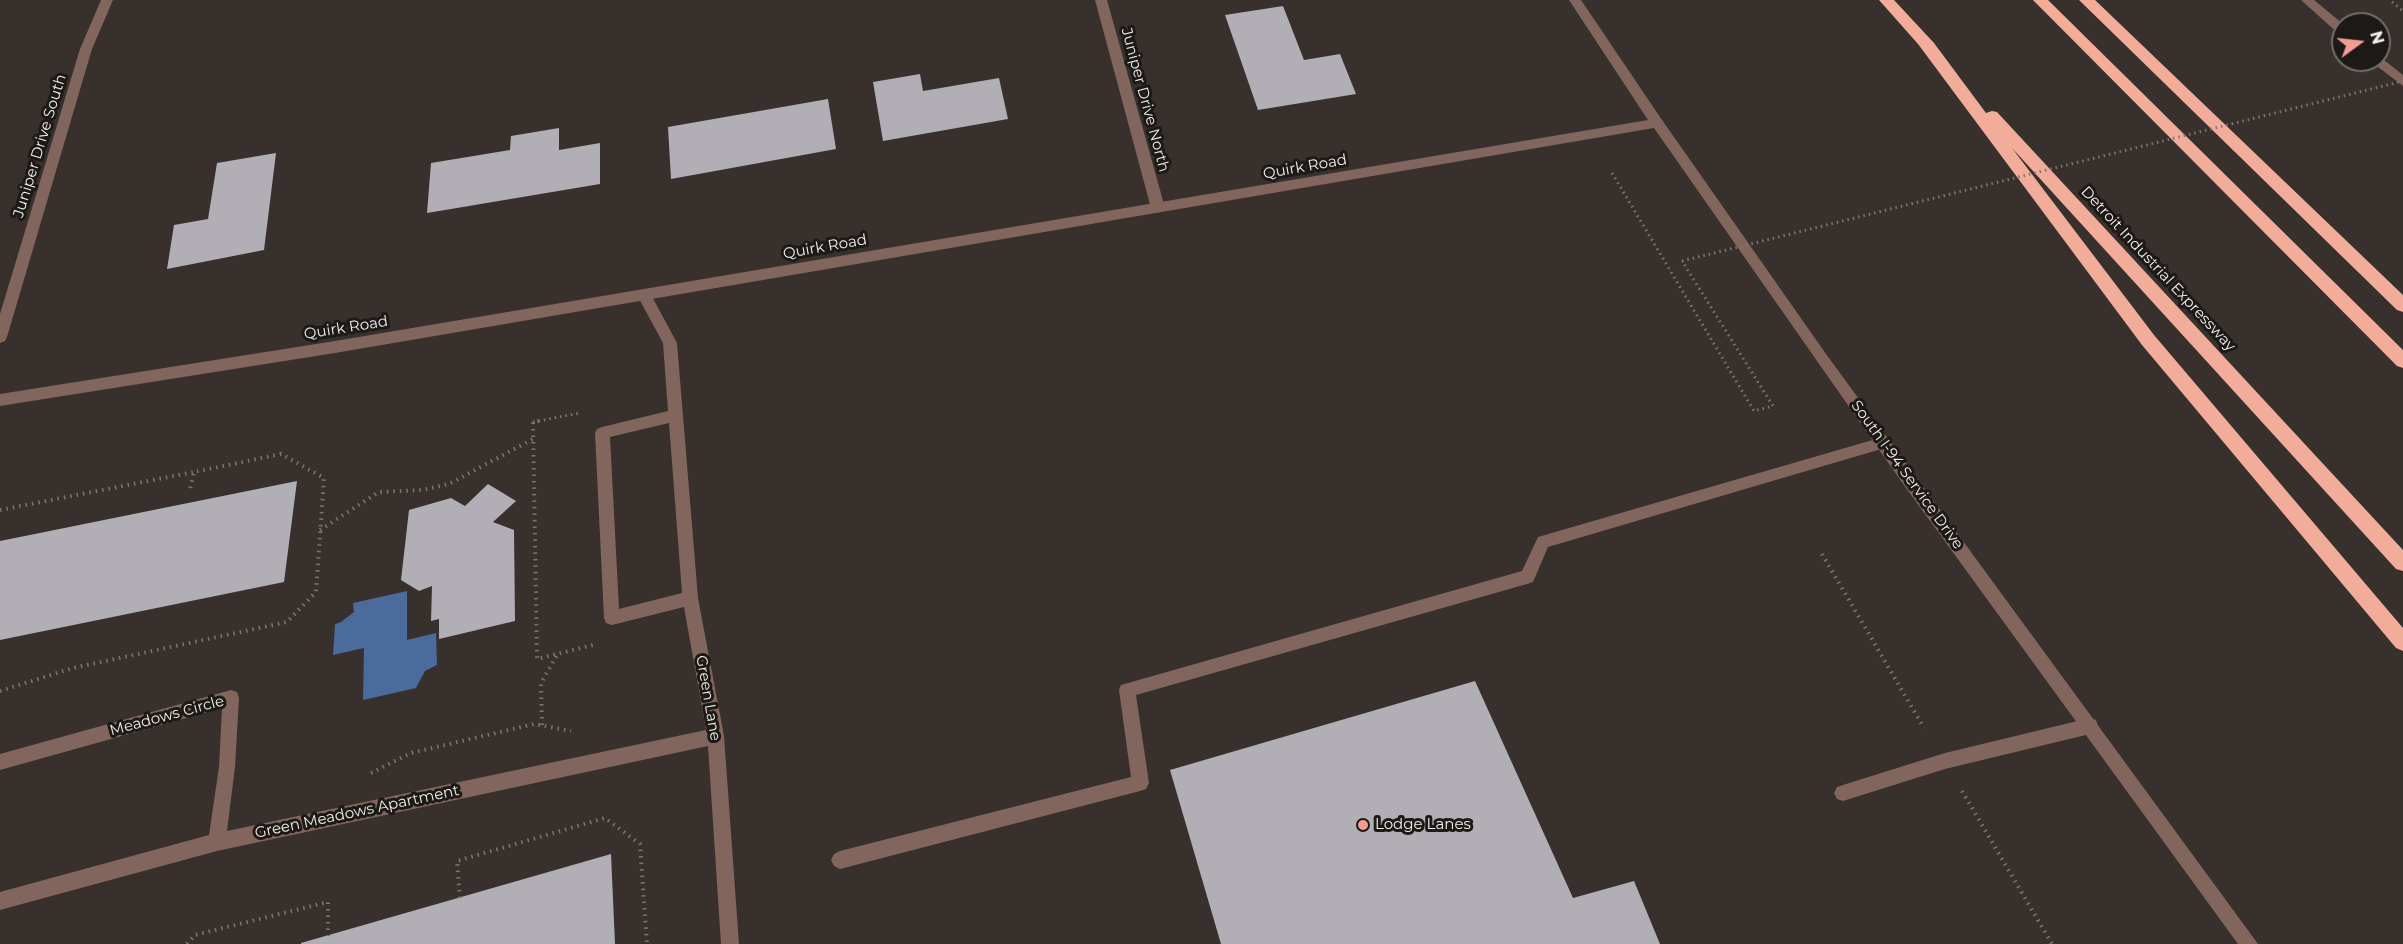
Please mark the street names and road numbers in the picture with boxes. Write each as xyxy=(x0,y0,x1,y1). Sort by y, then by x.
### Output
street label: Juniper Drive North xyxy=(1117,26,1173,174)
street label: Juniper Drive South xyxy=(10,72,70,220)
street label: Quirk Road xyxy=(1262,151,1348,183)
street label: Detroit Industrial Expressway xyxy=(2077,183,2239,355)
street label: Quirk Road xyxy=(782,231,868,263)
street label: Quirk Road xyxy=(303,312,389,344)
street label: South I-94 Service Drive xyxy=(1847,397,1967,553)
street label: Green Lane xyxy=(692,654,724,742)
street label: Meadows Circle xyxy=(108,692,226,740)
street label: Green Meadows Apartment xyxy=(253,782,461,842)

